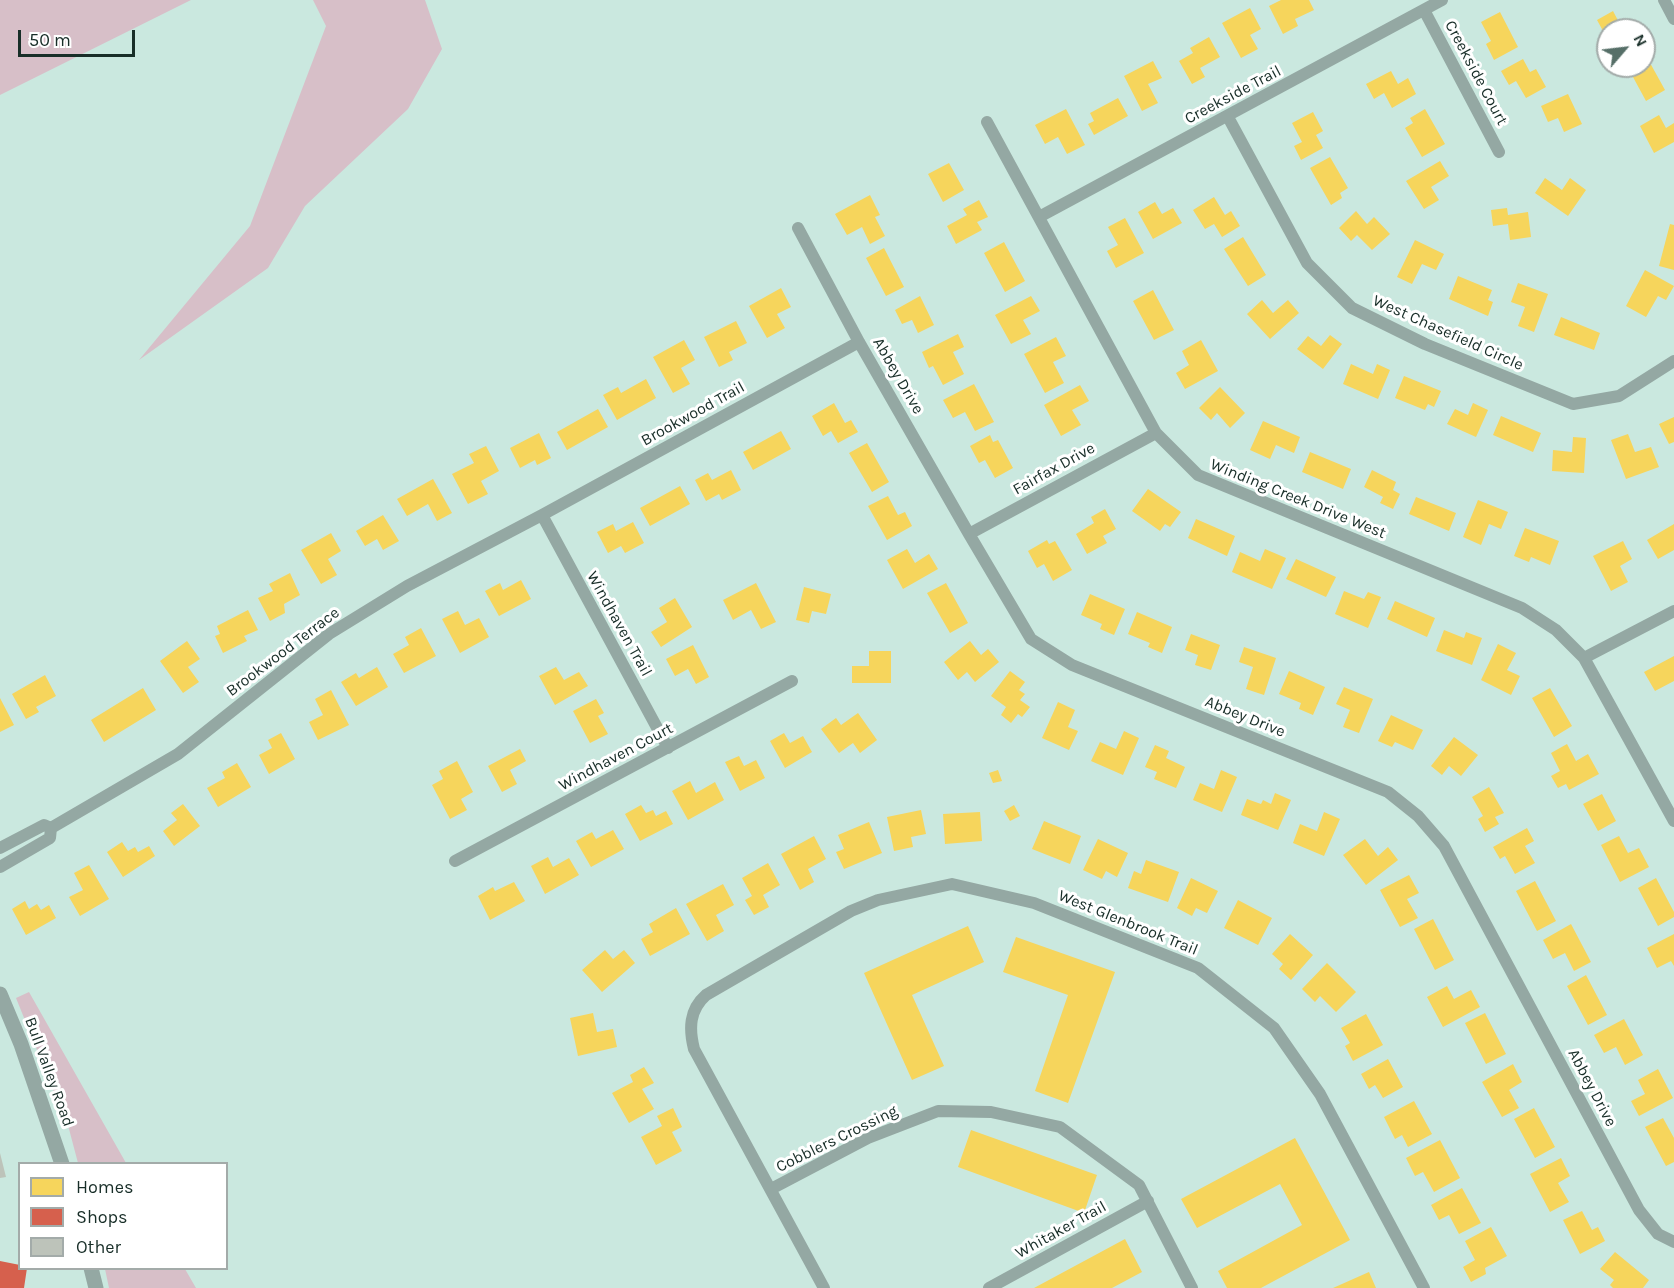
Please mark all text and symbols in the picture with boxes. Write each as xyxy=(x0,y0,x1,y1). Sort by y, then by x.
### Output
street label: Creekside Court xyxy=(1440,17,1512,129)
scale bar xyxy=(21,18,138,56)
north arrow xyxy=(1596,18,1656,78)
text: 50 m xyxy=(29,29,71,51)
text: N xyxy=(1629,31,1652,50)
street label: Creekside Trail xyxy=(1182,62,1284,128)
street label: West Chasefield Circle xyxy=(1370,291,1526,375)
street label: Abbey Drive xyxy=(868,334,928,418)
street label: Brookwood Trail xyxy=(638,378,748,450)
street label: Fairfax Drive xyxy=(1010,439,1098,499)
street label: Winding Creek Drive West xyxy=(1207,455,1389,543)
street label: Windhaven Trail xyxy=(582,568,656,680)
street label: Brookwood Terrace xyxy=(223,603,343,701)
street label: Abbey Drive xyxy=(1202,692,1288,742)
street label: Windhaven Court xyxy=(556,719,676,795)
street label: West Glenbrook Trail xyxy=(1055,886,1201,960)
street label: Bull Valley Road xyxy=(20,1015,78,1129)
street label: Abbey Drive xyxy=(1564,1046,1620,1130)
street label: Cobblers Crossing xyxy=(773,1101,901,1177)
legend xyxy=(18,1162,228,1270)
text: Homes xyxy=(76,1176,133,1198)
street label: Whitaker Trail xyxy=(1012,1197,1110,1263)
text: Shops xyxy=(76,1206,128,1228)
text: Other xyxy=(76,1236,121,1258)

